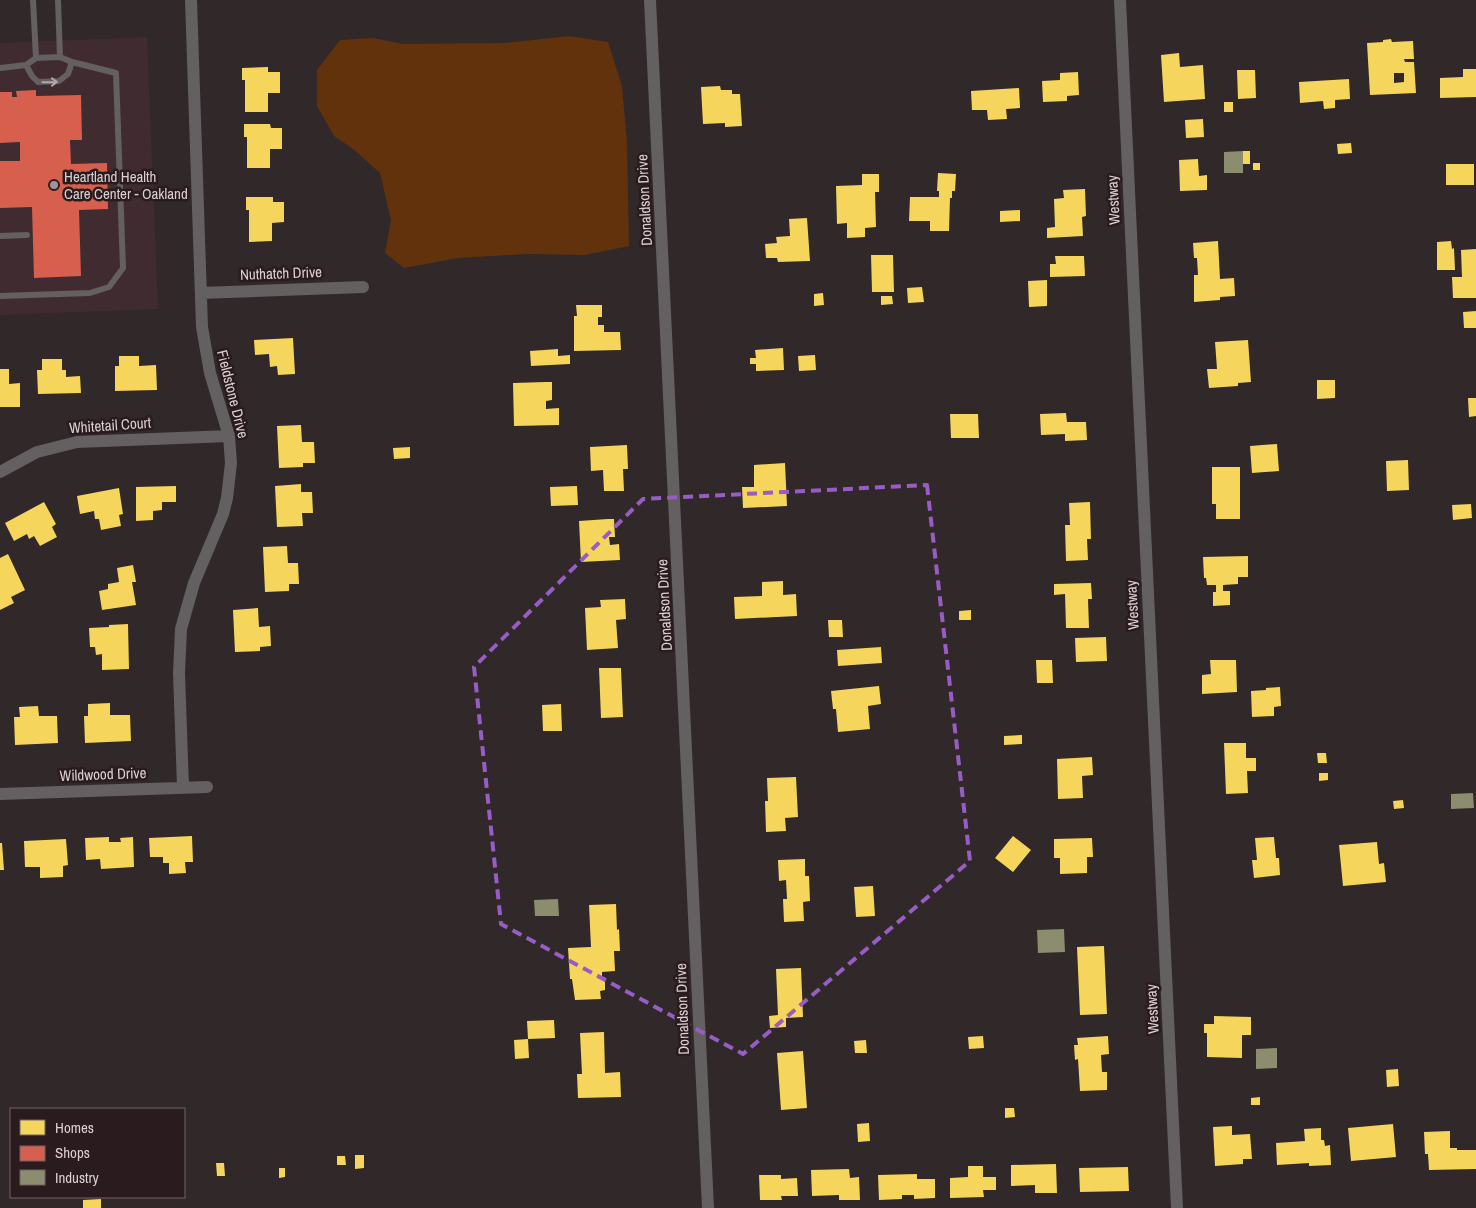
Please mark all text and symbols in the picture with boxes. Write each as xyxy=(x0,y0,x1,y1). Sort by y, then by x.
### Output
one-way arrow xyxy=(42,77,58,86)
street label: Donaldson Drive xyxy=(631,154,657,246)
place label: Heartland Health Care Center - Oakland xyxy=(64,166,188,204)
street label: Westway xyxy=(1101,174,1125,225)
marker: Heartland Health Care Center - Oakland xyxy=(48,179,60,191)
street label: Nuthatch Drive xyxy=(240,261,323,285)
street label: Fieldstone Drive xyxy=(212,348,254,440)
street label: Whitetail Court xyxy=(68,412,152,438)
street label: Donaldson Drive xyxy=(651,559,677,651)
street label: Westway xyxy=(1120,579,1144,630)
street label: Wildwood Drive xyxy=(59,762,147,786)
street label: Donaldson Drive xyxy=(670,963,694,1055)
street label: Westway xyxy=(1140,983,1164,1034)
legend xyxy=(10,1108,185,1198)
text: Homes xyxy=(55,1117,94,1138)
text: Shops xyxy=(55,1142,90,1163)
text: Industry xyxy=(55,1167,100,1188)

